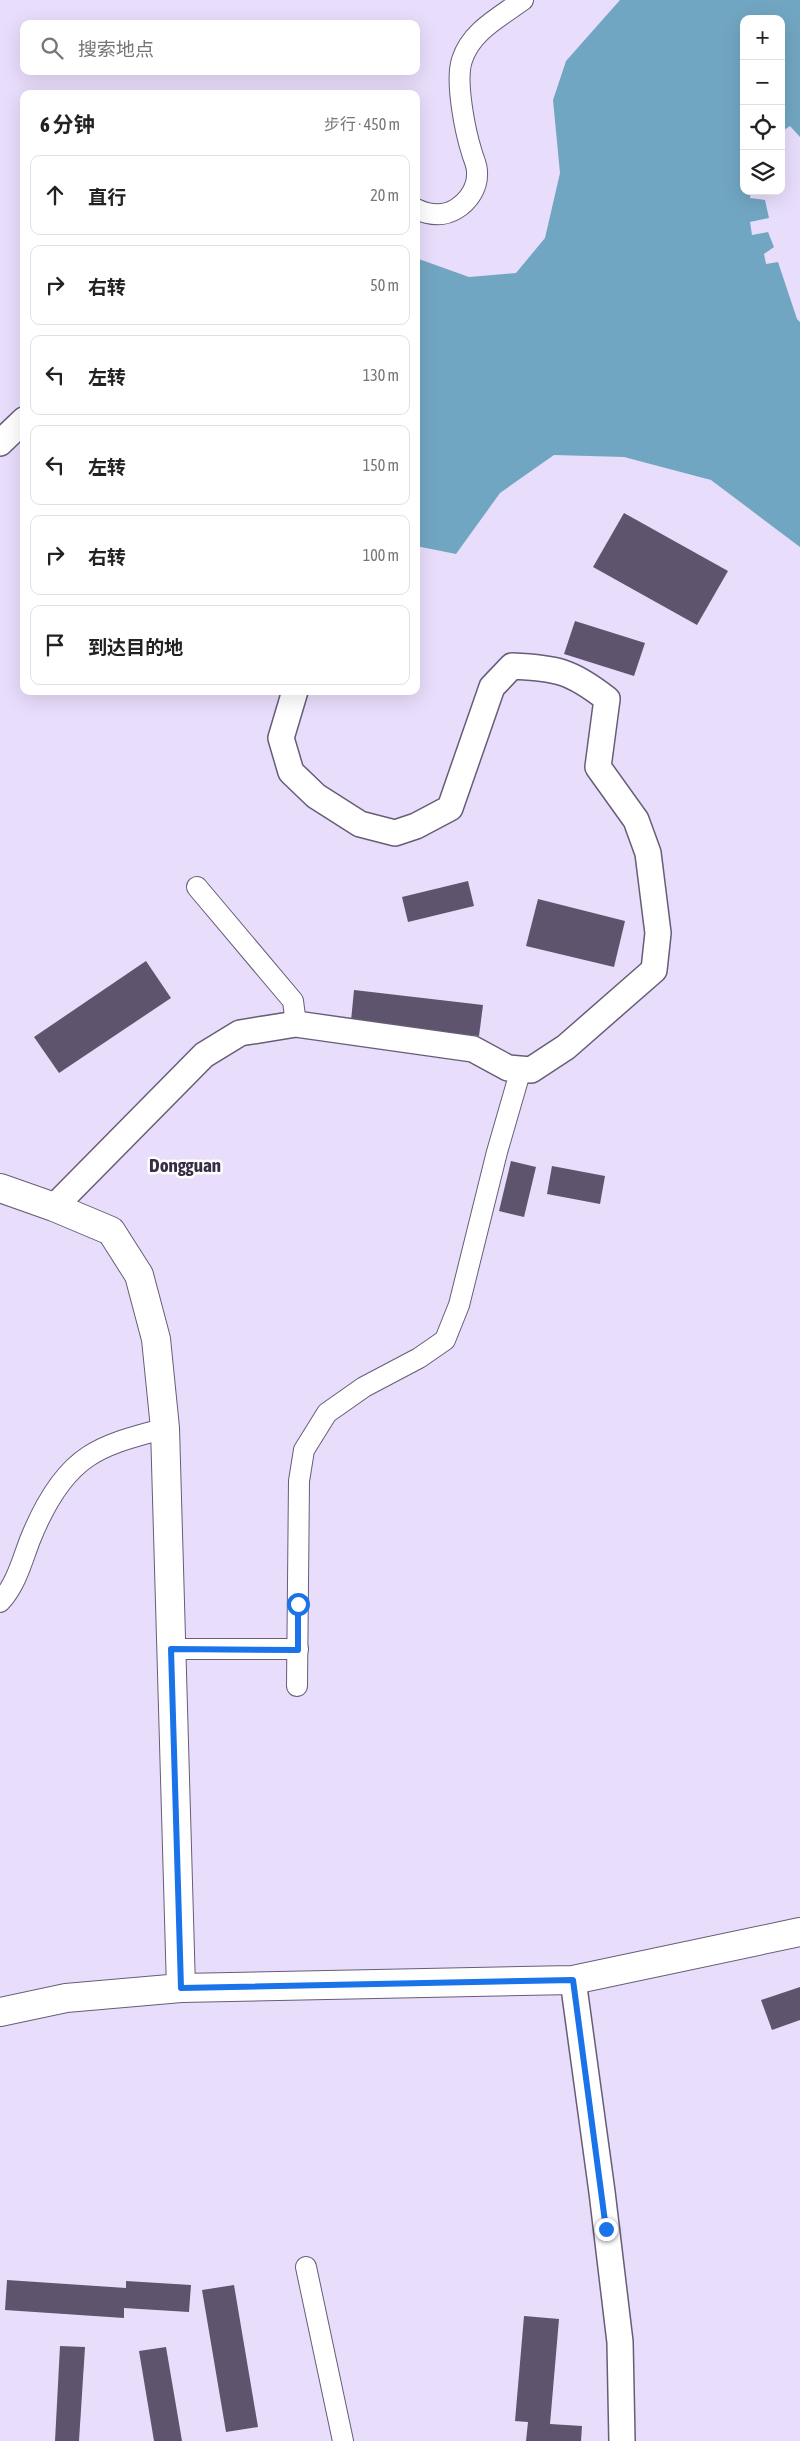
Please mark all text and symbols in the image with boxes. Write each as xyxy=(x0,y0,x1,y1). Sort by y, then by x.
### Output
map controls xyxy=(740,15,785,195)
button: + xyxy=(740,15,785,60)
search box xyxy=(20,20,420,75)
icon: search xyxy=(38,34,66,62)
text: 搜索地点 xyxy=(78,38,154,60)
button: − xyxy=(740,60,785,105)
button: locate xyxy=(740,105,785,150)
text: 6 分钟 xyxy=(40,112,95,136)
text: 步行 · 450 m xyxy=(324,115,400,133)
button: layers xyxy=(740,150,785,195)
icon: ahead xyxy=(41,181,69,209)
text: 直行 xyxy=(88,186,126,208)
text: 20 m xyxy=(370,186,399,204)
icon: right xyxy=(41,271,69,299)
text: 右转 xyxy=(88,276,126,298)
text: 50 m xyxy=(370,276,399,294)
icon: left xyxy=(41,361,69,389)
text: 左转 xyxy=(88,366,126,388)
text: 130 m xyxy=(363,366,399,384)
icon: left xyxy=(41,451,69,479)
text: 左转 xyxy=(88,456,126,478)
text: 150 m xyxy=(363,456,399,474)
icon: right xyxy=(41,541,69,569)
text: 右转 xyxy=(88,546,126,568)
text: 100 m xyxy=(363,546,399,564)
icon: arrive xyxy=(41,631,69,659)
text: 到达目的地 xyxy=(88,636,183,658)
district label: Dongguan xyxy=(149,1154,221,1176)
route start xyxy=(287,1593,310,1616)
route end xyxy=(595,2218,618,2241)

